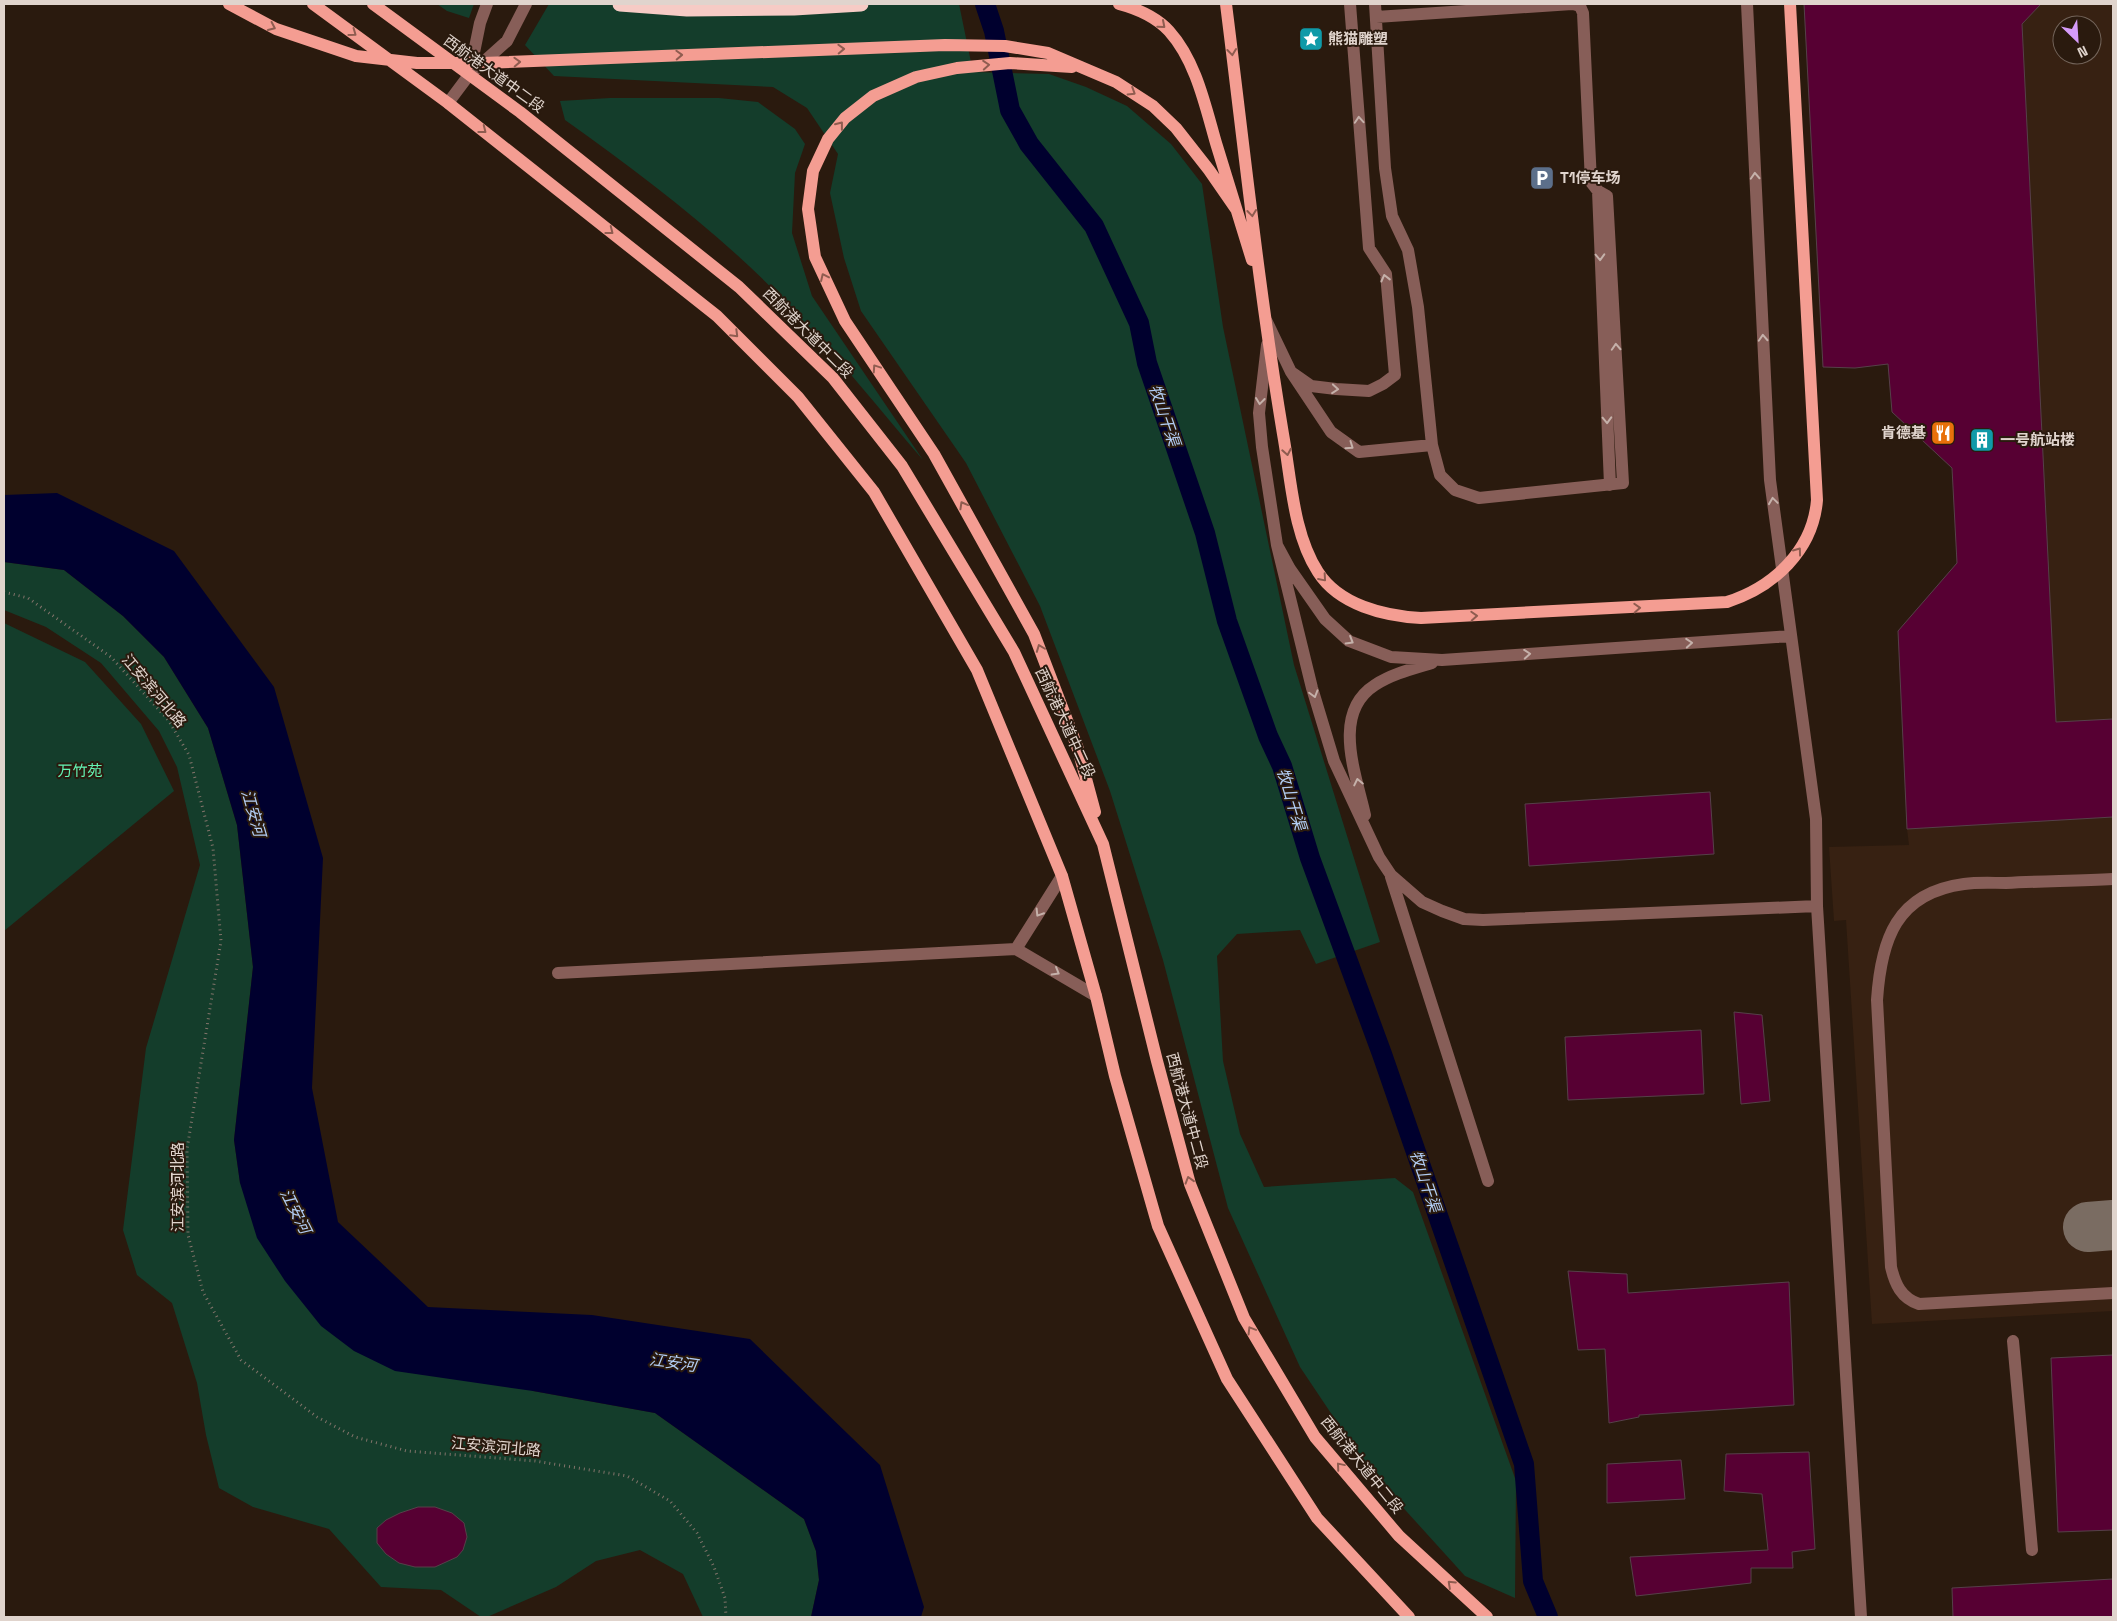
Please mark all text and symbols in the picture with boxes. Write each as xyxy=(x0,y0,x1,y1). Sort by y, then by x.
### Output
north arrow xyxy=(2052,15,2102,65)
one-way arrow xyxy=(1157,20,1166,29)
one-way arrow xyxy=(267,21,276,32)
one-way arrow xyxy=(347,26,356,36)
place icon: 熊猫雕塑 xyxy=(1298,26,1324,52)
place label: 熊猫雕塑 xyxy=(1328,29,1388,48)
street label: 西航港大道中二段 xyxy=(440,31,548,117)
text: N xyxy=(2074,42,2091,62)
one-way arrow xyxy=(838,44,846,54)
one-way arrow xyxy=(1226,48,1237,56)
one-way arrow xyxy=(675,50,683,61)
one-way arrow xyxy=(513,57,521,67)
one-way arrow xyxy=(982,60,990,71)
one-way arrow xyxy=(1126,85,1135,95)
one-way arrow xyxy=(1354,116,1365,124)
one-way arrow xyxy=(834,122,842,131)
one-way arrow xyxy=(477,124,486,133)
parking icon: T1停车场 xyxy=(1529,165,1555,191)
place label: T1停车场 xyxy=(1560,168,1621,187)
one-way arrow xyxy=(1750,172,1761,180)
one-way arrow xyxy=(1246,210,1257,218)
one-way arrow xyxy=(604,226,613,234)
one-way arrow xyxy=(1595,254,1606,262)
one-way arrow xyxy=(820,273,831,282)
one-way arrow xyxy=(1380,274,1391,282)
street label: 西航港大道中二段 xyxy=(759,283,858,382)
one-way arrow xyxy=(729,329,738,338)
one-way arrow xyxy=(1758,334,1769,342)
one-way arrow xyxy=(1610,343,1621,351)
one-way arrow xyxy=(873,364,883,373)
water label: 牧山干渠 xyxy=(1144,381,1186,451)
one-way arrow xyxy=(1331,383,1339,394)
one-way arrow xyxy=(1255,397,1266,405)
one-way arrow xyxy=(1602,416,1613,424)
restaurant icon: 肯德基 xyxy=(1930,420,1956,446)
place label: 肯德基 xyxy=(1881,423,1926,442)
building icon: 一号航站楼 xyxy=(1969,427,1995,453)
place label: 一号航站楼 xyxy=(2000,430,2075,449)
one-way arrow xyxy=(1344,440,1354,449)
one-way arrow xyxy=(1281,448,1291,457)
one-way arrow xyxy=(1768,496,1779,504)
one-way arrow xyxy=(959,501,969,510)
one-way arrow xyxy=(1792,547,1801,557)
one-way arrow xyxy=(1317,572,1326,581)
one-way arrow xyxy=(1633,602,1641,613)
one-way arrow xyxy=(1471,611,1479,621)
one-way arrow xyxy=(1345,634,1354,644)
one-way arrow xyxy=(1685,638,1693,649)
one-way arrow xyxy=(1036,644,1046,653)
one-way arrow xyxy=(1523,649,1531,660)
street label: 江安滨河北路 xyxy=(118,650,191,731)
street label: 西航港大道中二段 xyxy=(1031,664,1099,781)
one-way arrow xyxy=(1309,689,1319,698)
park label: 万竹苑 xyxy=(57,761,103,780)
water label: 牧山干渠 xyxy=(1272,765,1312,835)
one-way arrow xyxy=(1353,778,1364,787)
water label: 江安河 xyxy=(237,787,271,842)
one-way arrow xyxy=(1035,907,1045,916)
one-way arrow xyxy=(1050,966,1059,976)
street label: 西航港大道中二段 xyxy=(1163,1050,1212,1171)
street label: 江安滨河北路 xyxy=(168,1142,187,1232)
water label: 牧山干渠 xyxy=(1405,1147,1447,1217)
one-way arrow xyxy=(1185,1177,1195,1185)
water label: 江安河 xyxy=(275,1185,317,1240)
one-way arrow xyxy=(1248,1327,1258,1336)
water label: 江安河 xyxy=(648,1349,701,1377)
street label: 西航港大道中二段 xyxy=(1317,1412,1408,1517)
street label: 江安滨河北路 xyxy=(450,1433,542,1460)
one-way arrow xyxy=(1337,1463,1345,1472)
one-way arrow xyxy=(1448,1581,1457,1590)

